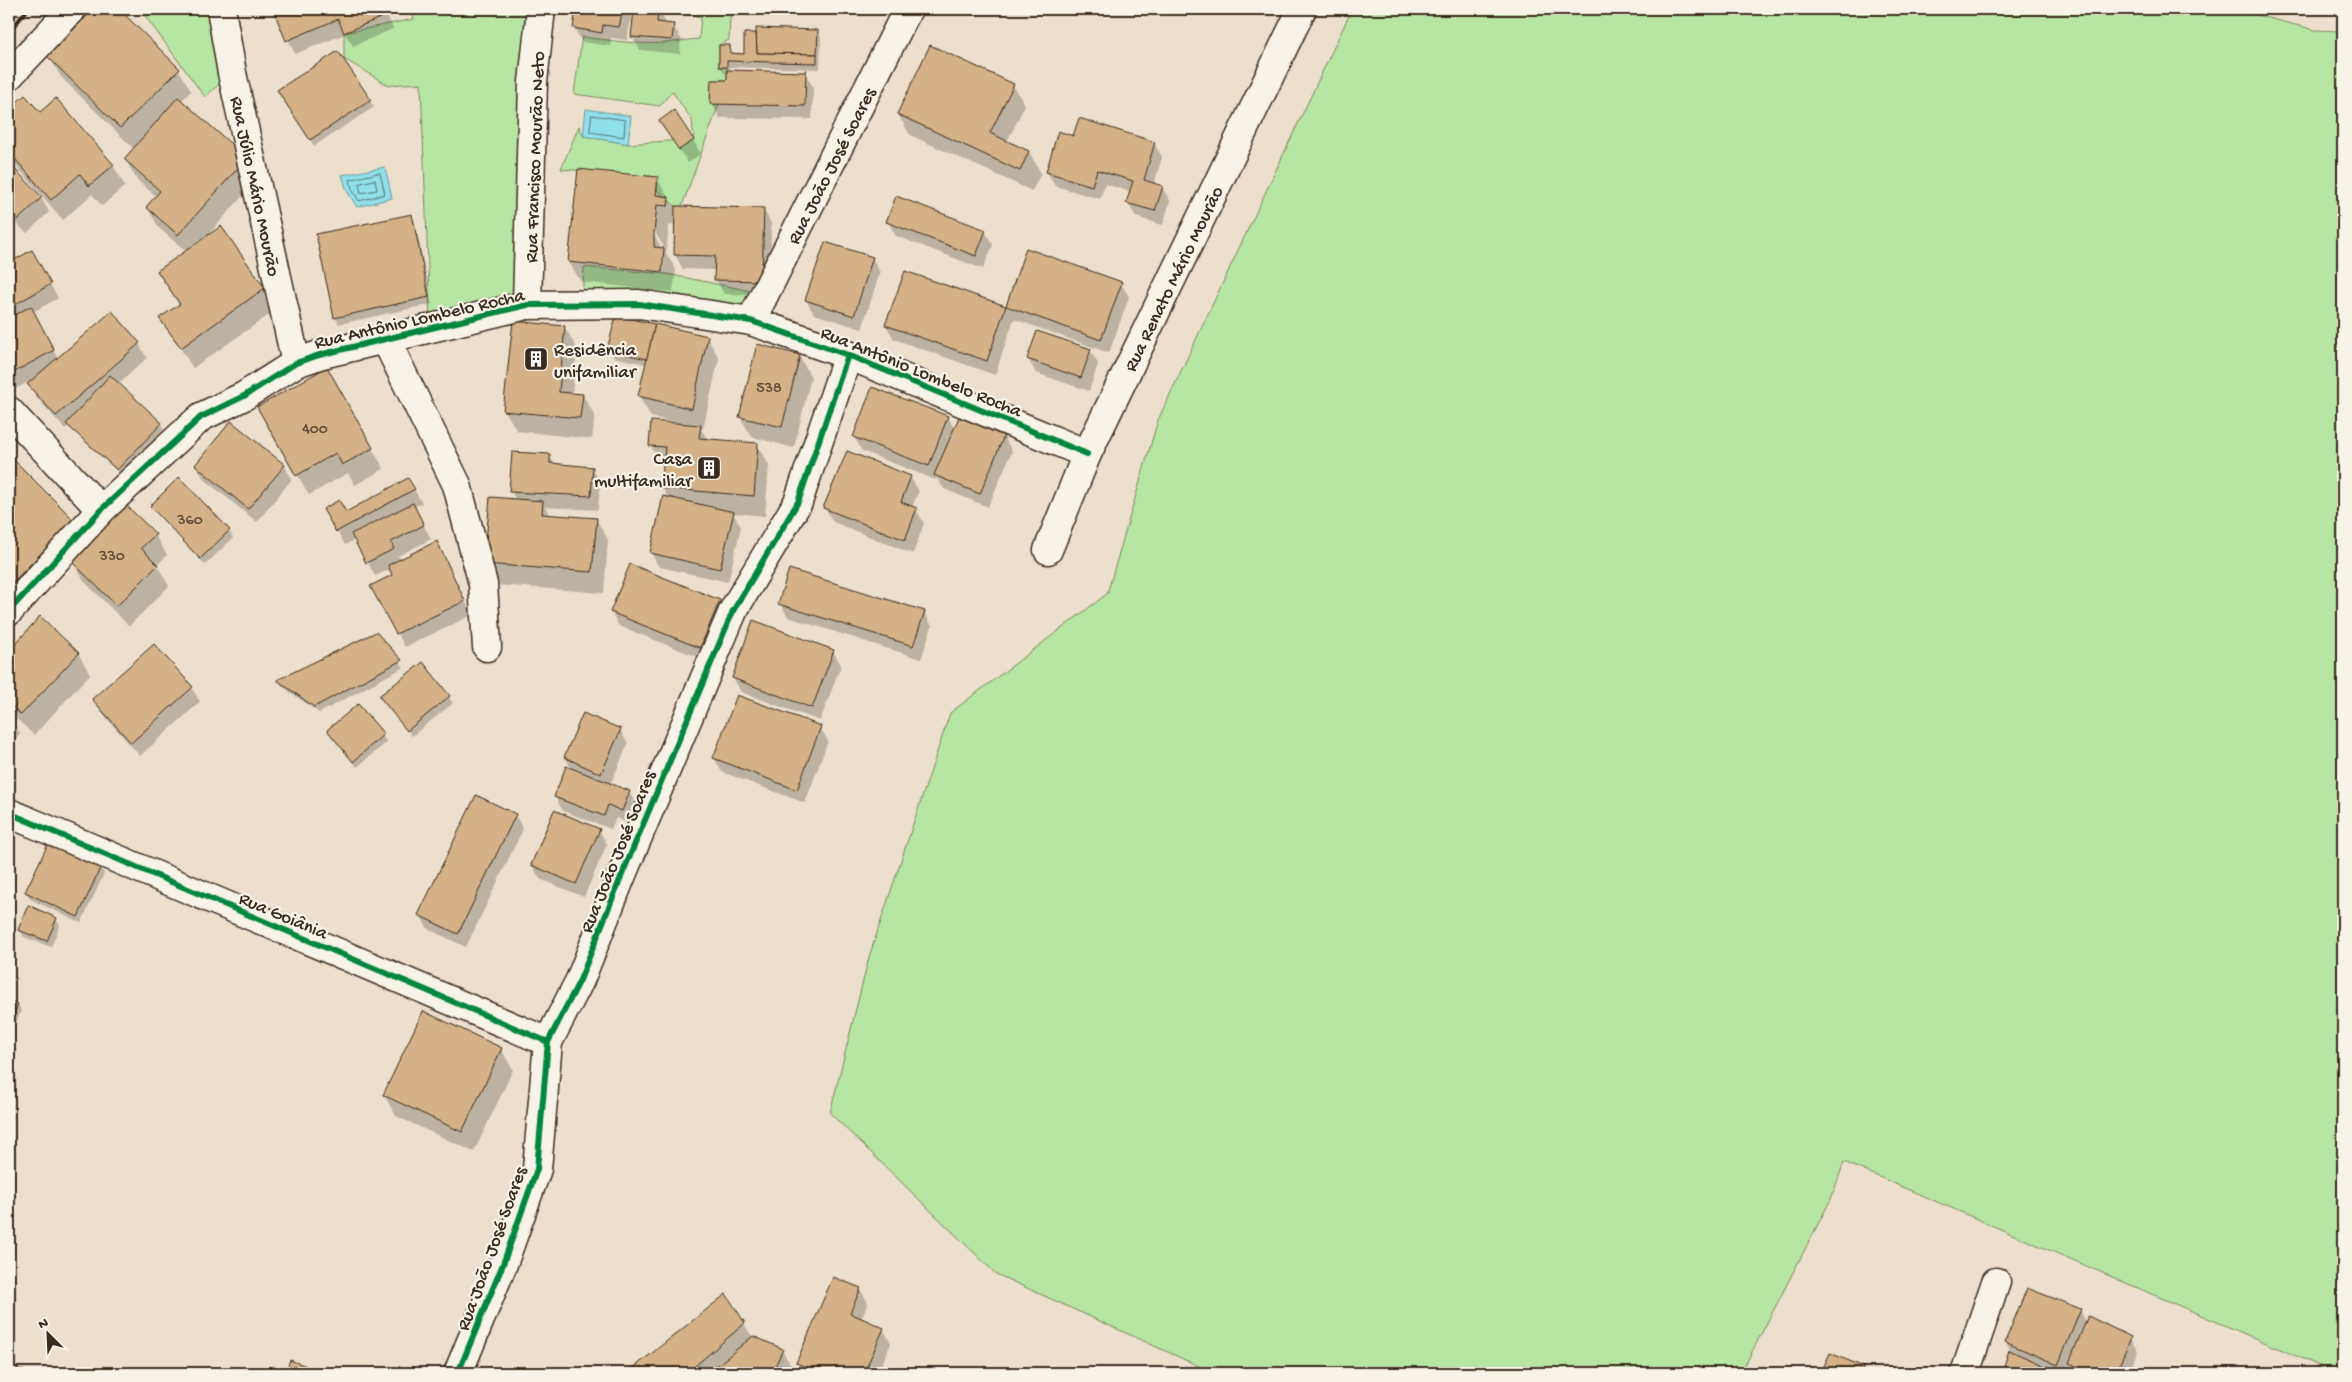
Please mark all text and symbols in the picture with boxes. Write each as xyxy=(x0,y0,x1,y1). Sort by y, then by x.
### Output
street label: Rua Francisco Mourão Neto xyxy=(521,51,552,263)
street label: Rua João José Soares xyxy=(784,84,883,249)
street label: Rua Júlio Mário Mourão xyxy=(223,95,284,279)
street label: Rua Renato Mário Mourão xyxy=(1120,183,1230,376)
street label: Rua Antônio Lombelo Rocha xyxy=(312,285,529,356)
street label: Rua Antônio Lombelo Rocha xyxy=(817,322,1026,425)
place label: Residência unifamiliar xyxy=(554,340,638,385)
building icon: Residência unifamiliar xyxy=(523,346,549,372)
house number: 538 xyxy=(756,380,782,399)
house number: 400 xyxy=(302,421,328,440)
place label: Casa multifamiliar xyxy=(594,449,694,494)
building icon: Casa multifamiliar xyxy=(696,455,722,481)
house number: 360 xyxy=(176,512,203,531)
house number: 330 xyxy=(98,548,125,567)
street label: Rua João José Soares xyxy=(576,767,663,937)
street label: Rua Goiânia xyxy=(235,888,332,947)
street label: Rua João José Soares xyxy=(453,1163,534,1334)
north arrow xyxy=(22,1310,72,1360)
text: N xyxy=(36,1315,51,1334)

